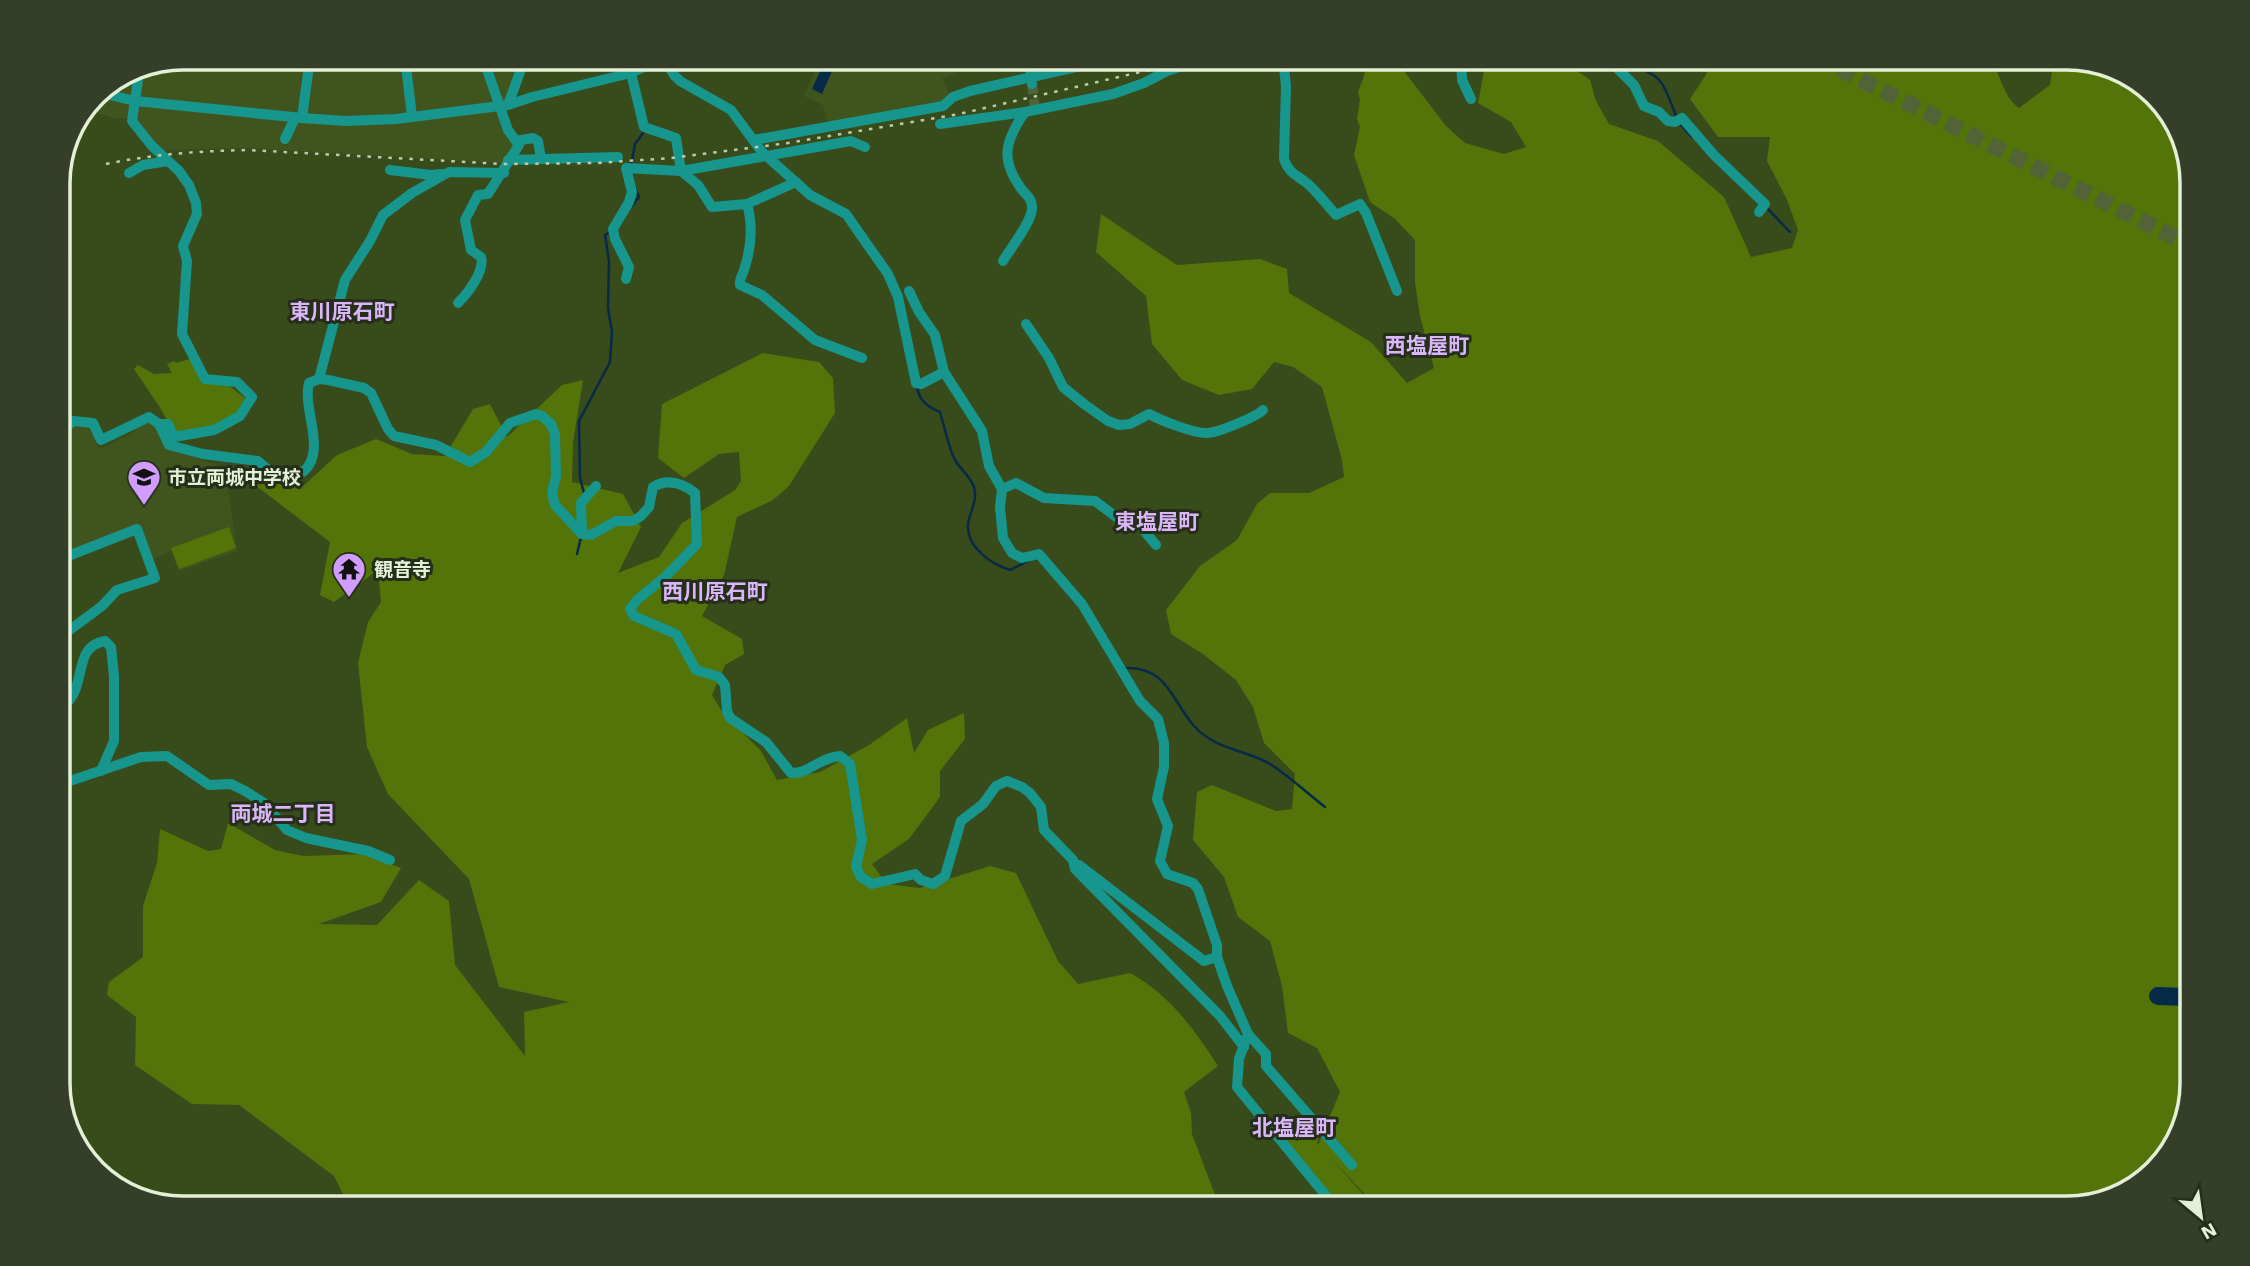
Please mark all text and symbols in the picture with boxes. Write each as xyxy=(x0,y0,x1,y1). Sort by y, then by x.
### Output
district label: 東川原石町 xyxy=(290,299,395,324)
district label: 西塩屋町 xyxy=(1385,333,1469,358)
school or university icon: 市立両城中学校 xyxy=(125,458,163,507)
place label: 市立両城中学校 xyxy=(168,466,301,489)
district label: 東塩屋町 xyxy=(1115,509,1199,534)
temple icon: 観音寺 xyxy=(330,550,368,599)
place label: 観音寺 xyxy=(374,558,431,581)
district label: 西川原石町 xyxy=(663,579,768,604)
district label: 両城二丁目 xyxy=(231,801,336,826)
district label: 北塩屋町 xyxy=(1252,1115,1336,1140)
north arrow xyxy=(2166,1182,2236,1252)
text: N xyxy=(2197,1218,2221,1245)

